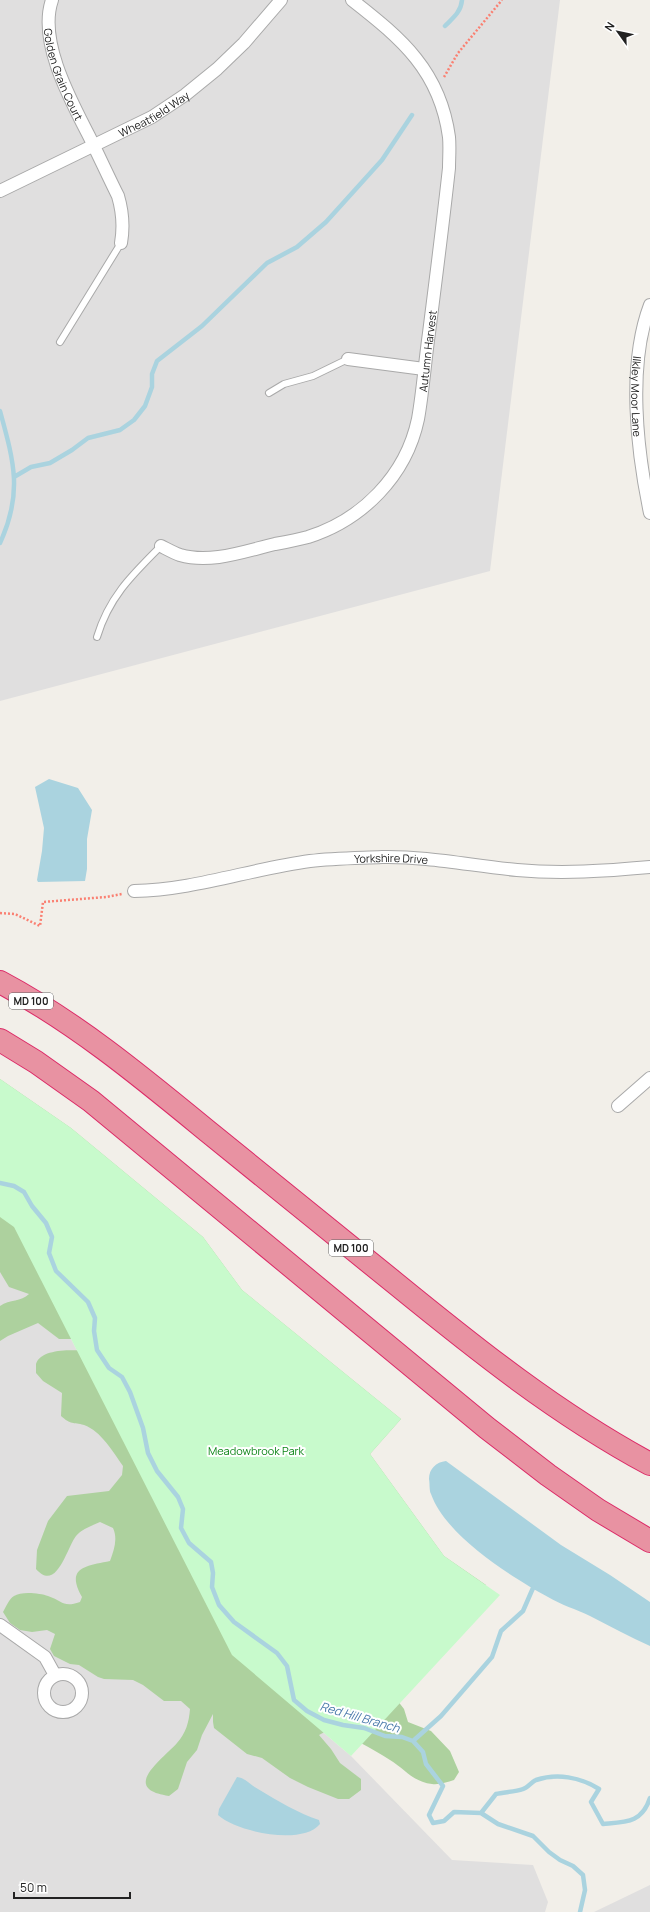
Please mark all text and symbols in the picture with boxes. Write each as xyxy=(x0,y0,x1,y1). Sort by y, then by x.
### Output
north arrow xyxy=(598,12,638,52)
text: N xyxy=(601,19,618,34)
street label: Golden Grain Court xyxy=(41,28,87,123)
street label: Wheatfield Way xyxy=(116,87,192,140)
street label: Autumn Harvest xyxy=(415,309,439,393)
street label: Ilkley Moor Lane xyxy=(629,355,646,438)
street label: Yorkshire Drive xyxy=(354,849,429,867)
road number: MD 100 xyxy=(9,993,53,1009)
road number: MD 100 xyxy=(329,1240,373,1256)
park label: Meadowbrook Park xyxy=(208,1443,304,1458)
water label: Red Hill Branch xyxy=(318,1698,403,1737)
scale bar xyxy=(14,1874,130,1900)
text: 50 m xyxy=(20,1879,47,1896)

